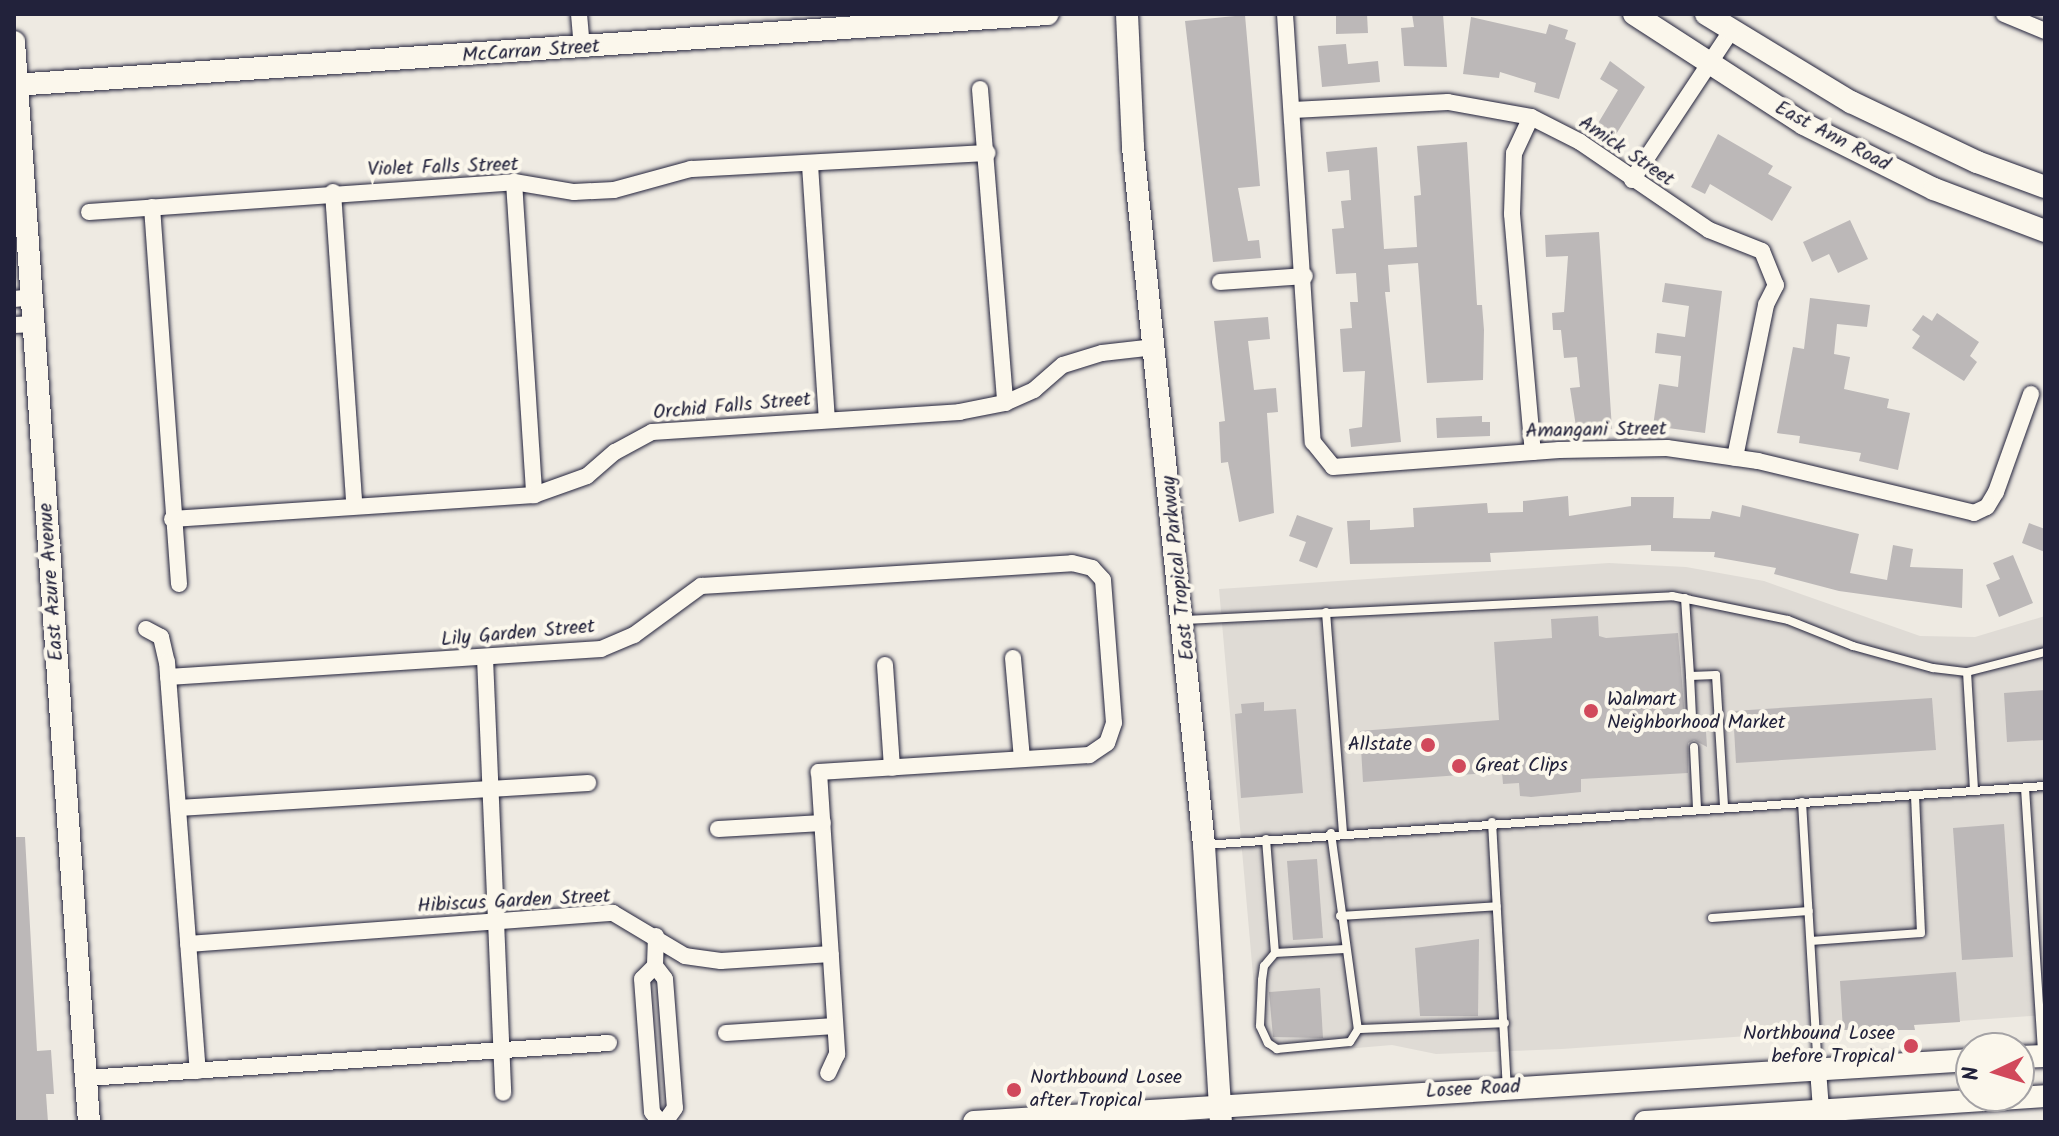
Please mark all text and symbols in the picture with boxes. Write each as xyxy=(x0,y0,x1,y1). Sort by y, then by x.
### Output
street label: McCarran Street xyxy=(461,35,601,69)
street label: East Ann Road xyxy=(1770,97,1894,177)
street label: Amick Street xyxy=(1574,111,1678,193)
street label: Violet Falls Street xyxy=(367,153,519,183)
street label: Orchid Falls Street xyxy=(652,388,812,426)
street label: Amangani Street xyxy=(1525,418,1667,444)
street label: East Tropical Parkway xyxy=(1157,474,1201,662)
street label: East Azure Avenue xyxy=(35,502,69,662)
street label: Lily Garden Street xyxy=(440,615,596,653)
place label: Walmart Neighborhood Market xyxy=(1607,688,1785,735)
marker: Walmart Neighborhood Market xyxy=(1582,702,1600,720)
place label: Allstate xyxy=(1348,733,1412,757)
marker: Allstate xyxy=(1419,736,1437,754)
place label: Great Clips xyxy=(1475,754,1568,778)
marker: Great Clips xyxy=(1450,757,1468,775)
street label: Hibiscus Garden Street xyxy=(417,885,611,919)
place label: Northbound Losee before Tropical xyxy=(1743,1022,1895,1069)
north arrow xyxy=(1955,1032,2035,1112)
marker: Northbound Losee before Tropical xyxy=(1902,1037,1920,1055)
text: N xyxy=(1955,1065,1990,1082)
place label: Northbound Losee after Tropical xyxy=(1030,1066,1182,1113)
street label: Losee Road xyxy=(1425,1076,1521,1104)
marker: Northbound Losee after Tropical xyxy=(1005,1081,1023,1099)

